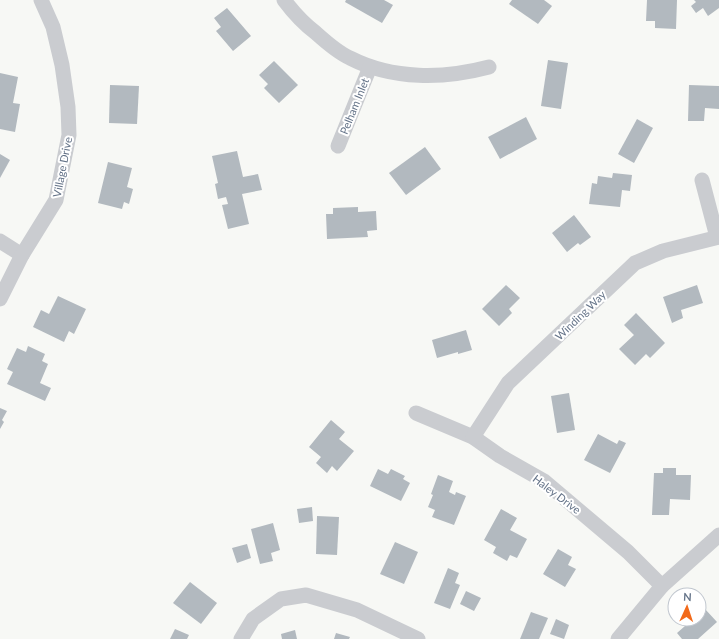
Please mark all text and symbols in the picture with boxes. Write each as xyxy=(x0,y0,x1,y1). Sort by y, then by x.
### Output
street label: Pelham Inlet xyxy=(337,76,371,136)
street label: Village Drive xyxy=(50,136,74,198)
street label: Winding Way xyxy=(552,287,608,342)
street label: Haley Drive xyxy=(531,472,584,516)
north arrow xyxy=(667,587,707,627)
text: N xyxy=(683,590,692,603)

